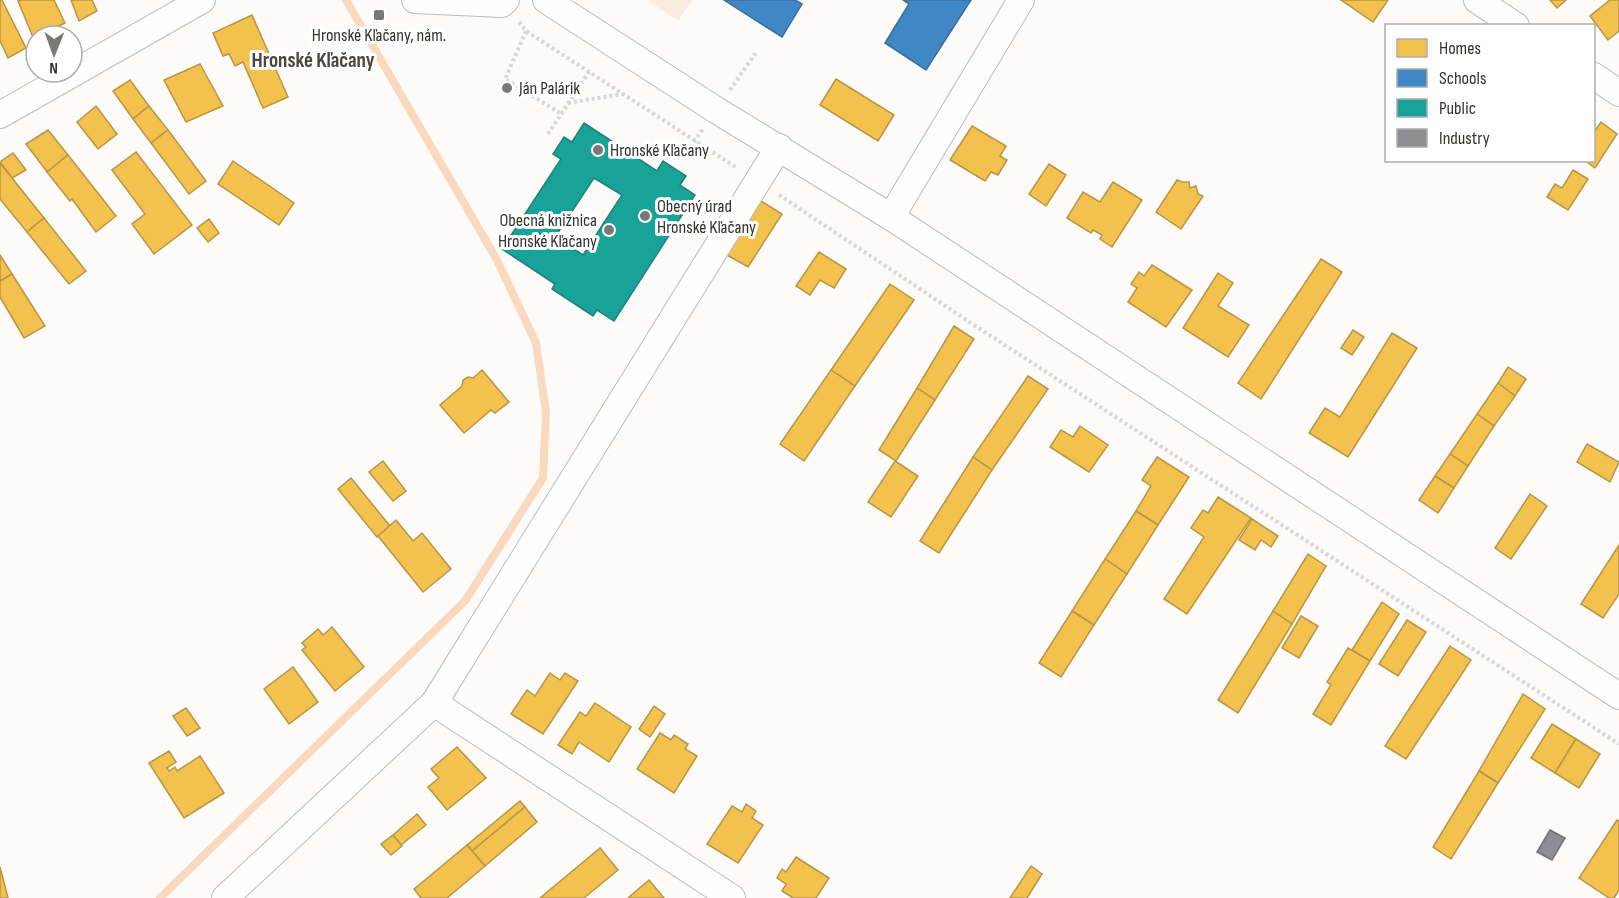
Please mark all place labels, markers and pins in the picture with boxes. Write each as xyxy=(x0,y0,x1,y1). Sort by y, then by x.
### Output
marker: Hronské Kľačany, nám. xyxy=(372,8,386,22)
place label: Hronské Kľačany, nám. xyxy=(312,25,446,46)
place label: Ján Palárik xyxy=(518,78,580,99)
marker: Ján Palárik xyxy=(500,81,514,95)
place label: Hronské Kľačany xyxy=(610,140,709,161)
marker: Hronské Kľačany xyxy=(591,143,605,157)
place label: Obecný úrad Hronské Kľačany xyxy=(657,196,756,238)
marker: Obecný úrad Hronské Kľačany xyxy=(638,209,652,223)
place label: Obecná knižnica Hronské Kľačany xyxy=(498,210,597,252)
marker: Obecná knižnica Hronské Kľačany xyxy=(602,223,616,237)

